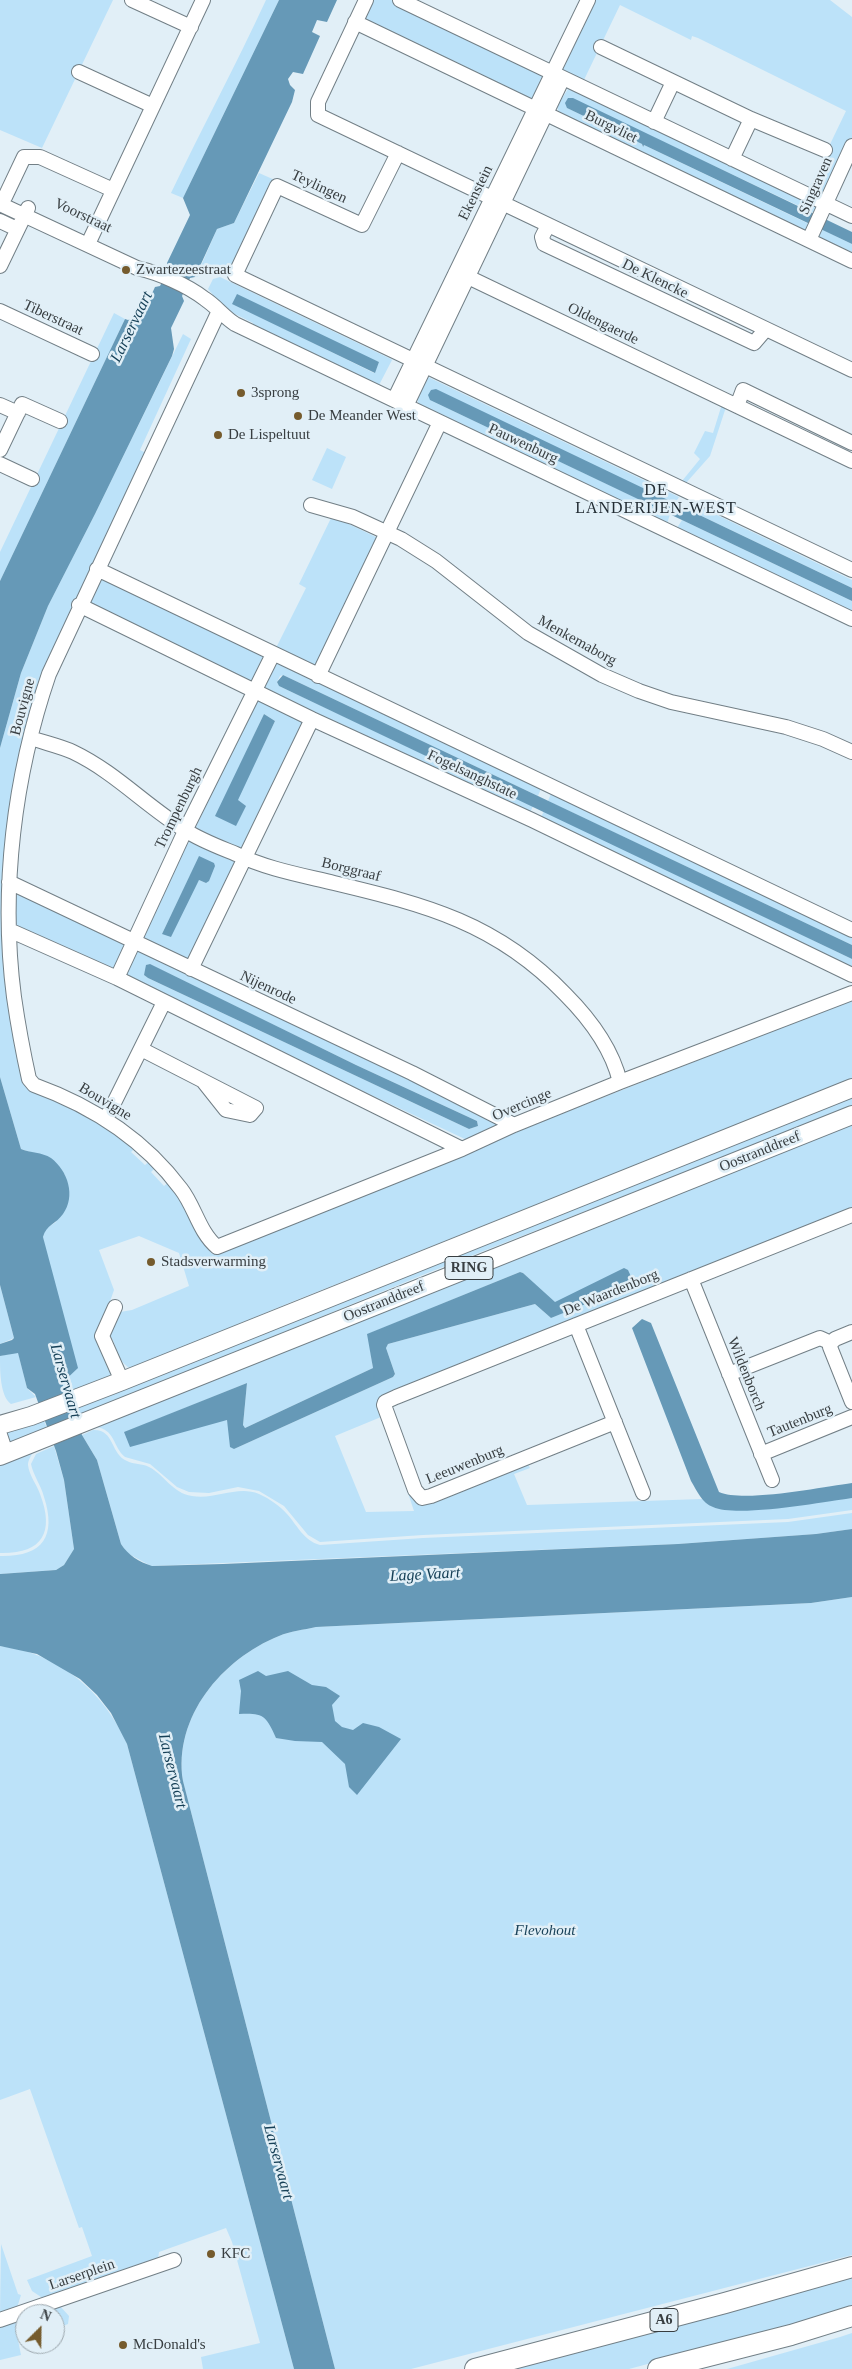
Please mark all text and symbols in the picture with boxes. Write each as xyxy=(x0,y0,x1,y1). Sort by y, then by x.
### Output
street label: Burgvliet xyxy=(582,107,640,147)
street label: Singraven xyxy=(795,155,837,217)
street label: Ekenstein xyxy=(455,162,497,224)
street label: Teylingen xyxy=(288,166,350,208)
street label: Voorstraat xyxy=(51,195,115,237)
street label: De Klencke xyxy=(619,255,691,303)
place label: Zwartezeestraat xyxy=(136,261,231,279)
marker: Zwartezeestraat xyxy=(120,264,132,276)
water label: Larservaart xyxy=(107,288,157,366)
street label: Tiberstraat xyxy=(20,296,86,340)
street label: Oldengaerde xyxy=(565,299,641,349)
place label: 3sprong xyxy=(251,384,299,402)
marker: 3sprong xyxy=(235,387,247,399)
place label: De Meander West xyxy=(308,407,416,425)
marker: De Meander West xyxy=(292,410,304,422)
street label: Pauwenburg xyxy=(485,420,561,468)
place label: De Lispeltuut xyxy=(228,426,310,444)
marker: De Lispeltuut xyxy=(212,429,224,441)
district label: DE LANDERIJEN-WEST xyxy=(573,481,739,519)
street label: Menkemaborg xyxy=(535,612,619,670)
street label: Bouvigne xyxy=(7,676,39,738)
street label: Fogelsanghstate xyxy=(424,746,520,804)
street label: Trompenburgh xyxy=(151,764,207,852)
street label: Borggraaf xyxy=(319,854,383,886)
street label: Nijenrode xyxy=(237,967,299,1009)
street label: Bouvigne xyxy=(75,1079,135,1125)
street label: Overcinge xyxy=(490,1085,554,1125)
street label: Oostranddreef xyxy=(717,1128,803,1176)
place label: Stadsverwarming xyxy=(161,1253,266,1271)
marker: Stadsverwarming xyxy=(145,1256,157,1268)
road number: RING xyxy=(445,1256,493,1280)
street label: De Waardenborg xyxy=(561,1266,661,1320)
street label: Oostranddreef xyxy=(341,1278,427,1326)
street label: Wildenborch xyxy=(723,1335,769,1413)
water label: Larservaart xyxy=(45,1342,85,1420)
street label: Tautenburg xyxy=(765,1400,835,1442)
street label: Leeuwenburg xyxy=(424,1441,506,1489)
water label: Lage Vaart xyxy=(389,1564,461,1586)
water label: Larservaart xyxy=(153,1732,191,1810)
park label: Flevohout xyxy=(515,1922,575,1940)
water label: Larservaart xyxy=(259,2123,297,2201)
place label: KFC xyxy=(221,2245,250,2263)
marker: KFC xyxy=(205,2248,217,2260)
street label: Larserplein xyxy=(47,2255,117,2295)
north arrow xyxy=(15,2304,65,2354)
text: N xyxy=(38,2307,53,2325)
road number: A6 xyxy=(650,2308,678,2332)
place label: McDonald's xyxy=(133,2336,206,2354)
marker: McDonald's xyxy=(117,2339,129,2351)

